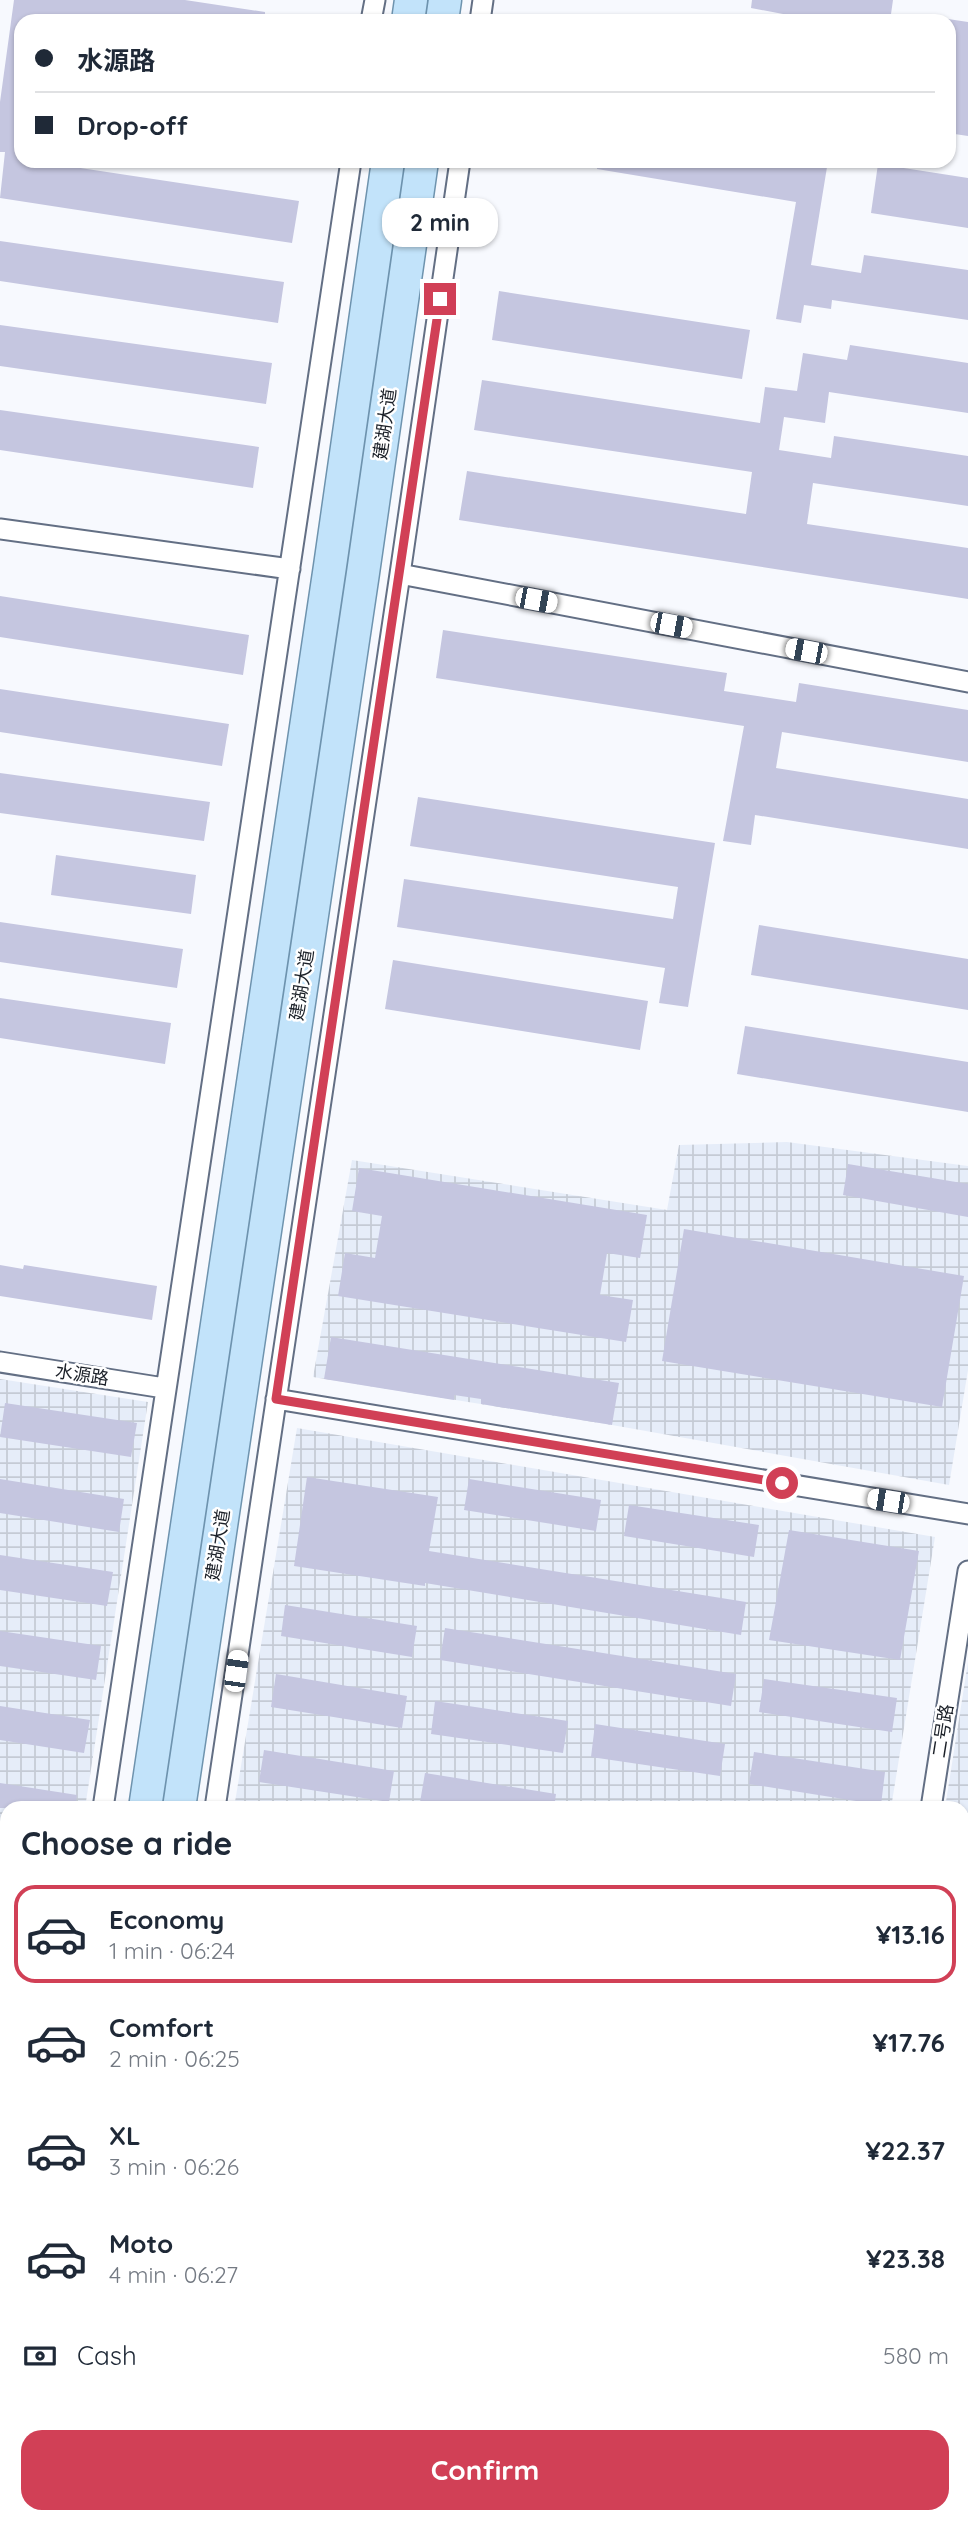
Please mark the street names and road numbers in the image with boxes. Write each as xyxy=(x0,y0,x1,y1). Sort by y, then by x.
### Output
street label: 建湖大道 xyxy=(368,387,401,461)
street label: 建湖大道 xyxy=(285,948,318,1022)
street label: 水源路 xyxy=(54,1359,111,1390)
street label: 建湖大道 xyxy=(201,1508,234,1582)
street label: 二号路 xyxy=(927,1702,958,1759)

